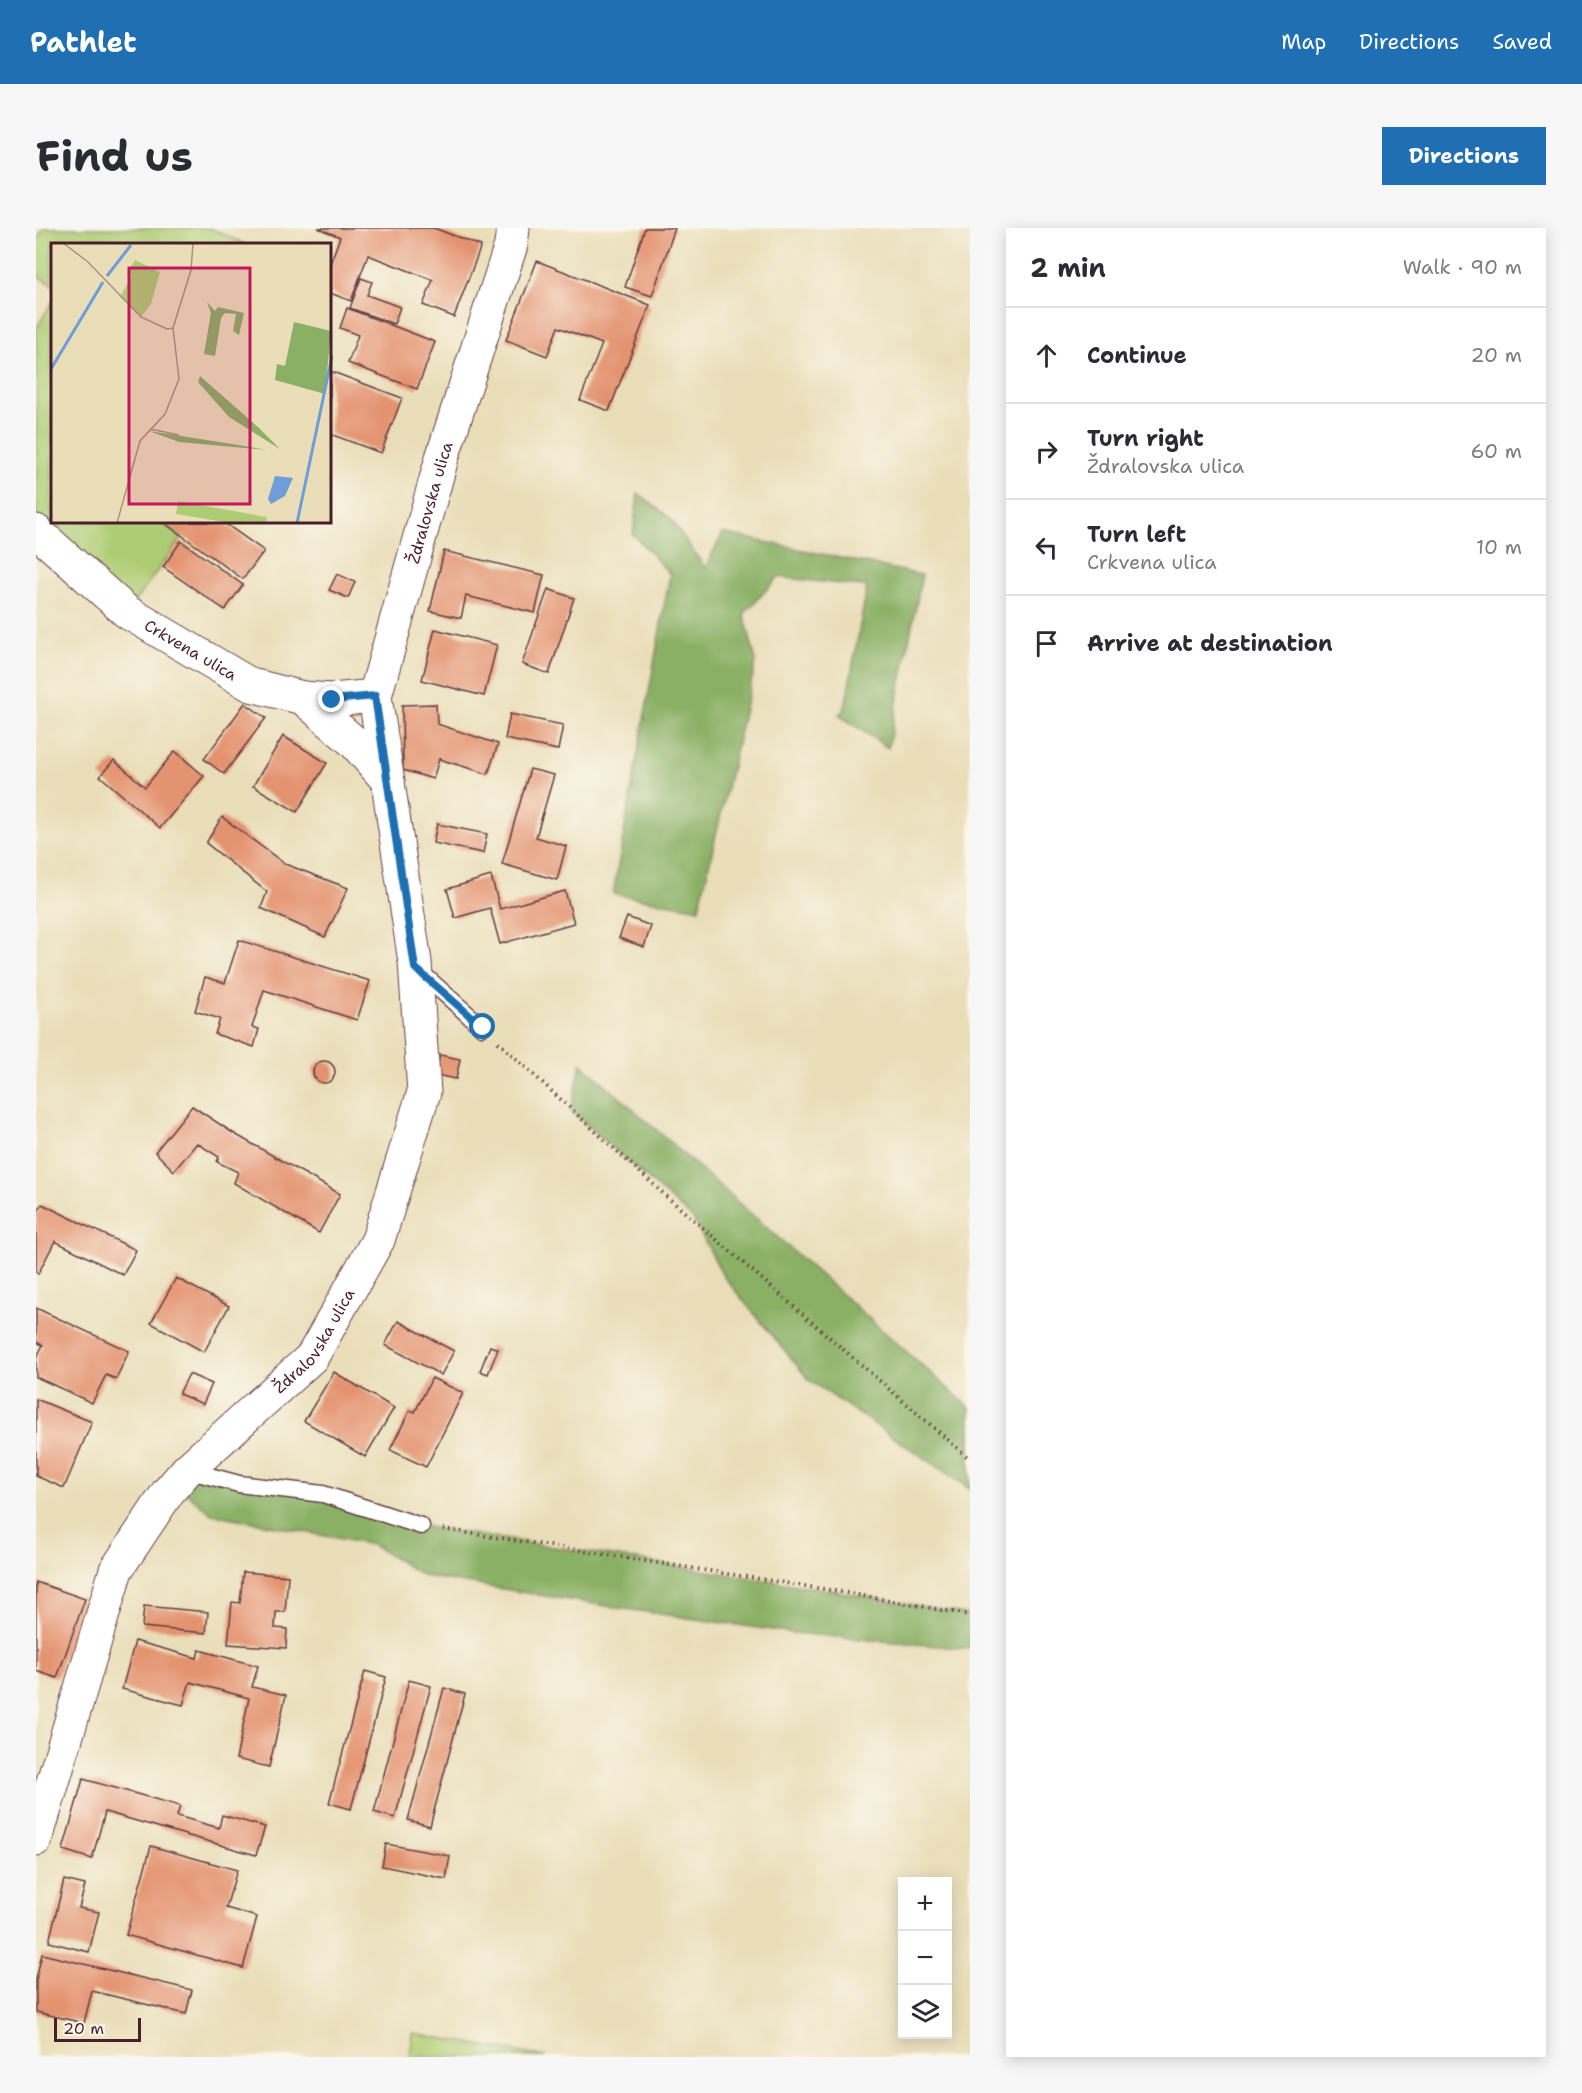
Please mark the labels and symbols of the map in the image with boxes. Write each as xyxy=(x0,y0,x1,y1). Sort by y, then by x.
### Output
inset map xyxy=(51,243,332,524)
street label: Ždralovska ulica xyxy=(402,439,457,566)
street label: Crkvena ulica xyxy=(141,614,241,685)
route end xyxy=(318,686,344,712)
route start xyxy=(469,1013,495,1039)
street label: Ždralovska ulica xyxy=(269,1285,359,1398)
scale bar xyxy=(54,2015,141,2042)

